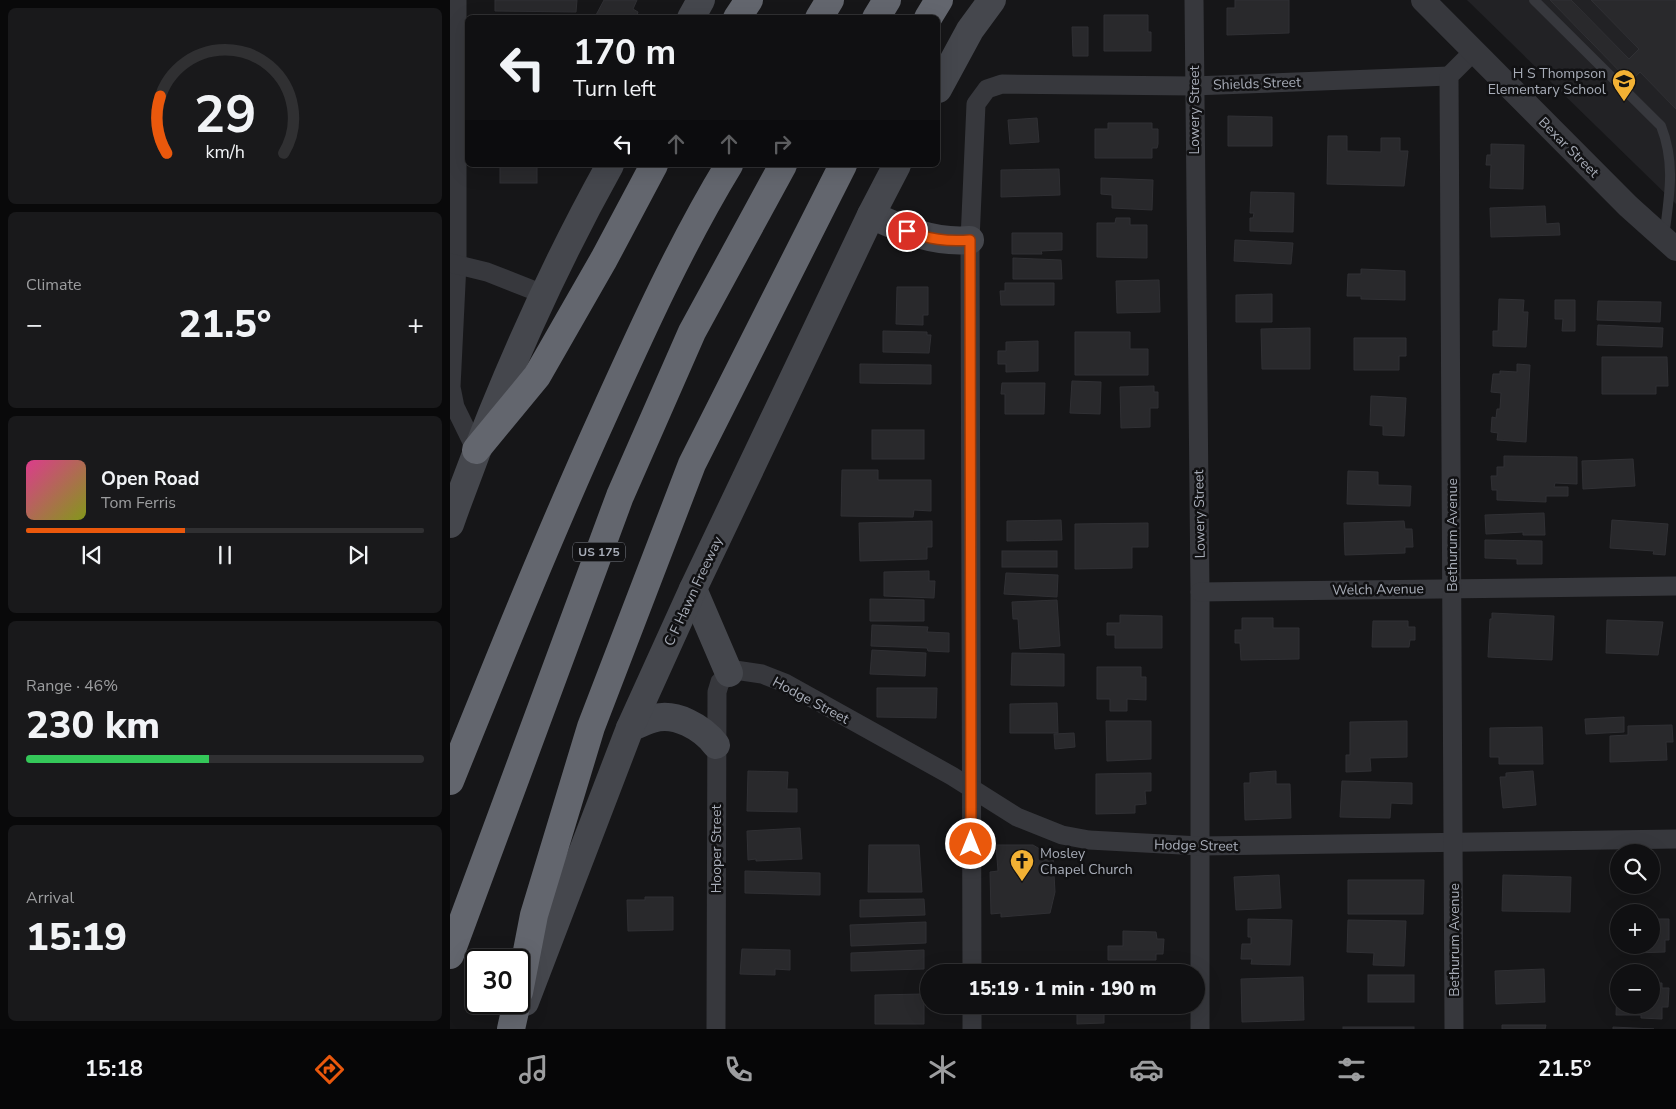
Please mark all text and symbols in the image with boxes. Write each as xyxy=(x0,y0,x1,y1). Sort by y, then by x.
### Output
text: 170 m xyxy=(573,29,676,76)
icon: left xyxy=(490,35,555,100)
place label: H S Thompson Elementary School xyxy=(1488,64,1607,99)
street label: Lowery Street xyxy=(1185,66,1204,154)
school or university icon: H S Thompson Elementary School xyxy=(1611,68,1637,102)
street label: Shields Street xyxy=(1213,72,1301,95)
text: Turn left xyxy=(573,74,656,104)
text: 29 xyxy=(194,79,256,150)
street label: Bexar Street xyxy=(1534,113,1603,182)
icon: left xyxy=(609,130,637,158)
icon: ahead xyxy=(662,130,690,158)
icon: ahead xyxy=(715,130,743,158)
icon: right xyxy=(768,130,796,158)
text: km/h xyxy=(205,140,245,164)
pin xyxy=(886,210,928,252)
icon: arrive xyxy=(893,217,921,245)
text: Climate xyxy=(26,274,81,296)
text: 21.5° xyxy=(179,299,271,350)
text: − xyxy=(26,306,43,344)
text: + xyxy=(407,306,424,344)
text: Open Road xyxy=(101,466,199,492)
street label: Lowery Street xyxy=(1189,469,1210,559)
street label: Bethurum Avenue xyxy=(1443,478,1462,592)
text: Tom Ferris xyxy=(101,492,176,514)
street label: C F Hawn Freeway xyxy=(660,533,728,649)
icon: previous xyxy=(78,541,106,569)
icon: pause xyxy=(211,541,239,569)
icon: next xyxy=(344,541,372,569)
road number: US 175 xyxy=(573,542,625,562)
street label: Welch Avenue xyxy=(1332,579,1424,600)
street label: Hodge Street xyxy=(769,672,852,729)
text: Range · 46% xyxy=(26,675,118,697)
text: 230 km xyxy=(26,700,160,751)
street label: Hooper Street xyxy=(707,805,726,893)
position arrow xyxy=(944,817,996,869)
street label: Hodge Street xyxy=(1154,835,1238,856)
place label: Mosley Chapel Church xyxy=(1040,844,1133,879)
map controls xyxy=(1610,844,1660,1014)
button: search xyxy=(1610,844,1660,894)
church icon: Mosley Chapel Church xyxy=(1009,848,1035,882)
street label: Bethurum Avenue xyxy=(1445,883,1464,997)
text: Arrival xyxy=(26,887,74,909)
button: + xyxy=(1610,904,1660,954)
text: 15:19 xyxy=(26,912,127,963)
speed limit sign: 30 xyxy=(465,949,530,1014)
button: − xyxy=(1610,964,1660,1014)
text: 15:19 · 1 min · 190 m xyxy=(969,976,1156,1002)
icon: directions xyxy=(312,1052,347,1087)
icon: music xyxy=(516,1052,551,1087)
icon: phone xyxy=(721,1052,756,1087)
icon: climate xyxy=(925,1052,960,1087)
icon: car xyxy=(1129,1052,1164,1087)
icon: filters xyxy=(1334,1052,1369,1087)
text: 15:18 xyxy=(85,1054,143,1084)
text: 21.5° xyxy=(1538,1054,1591,1084)

